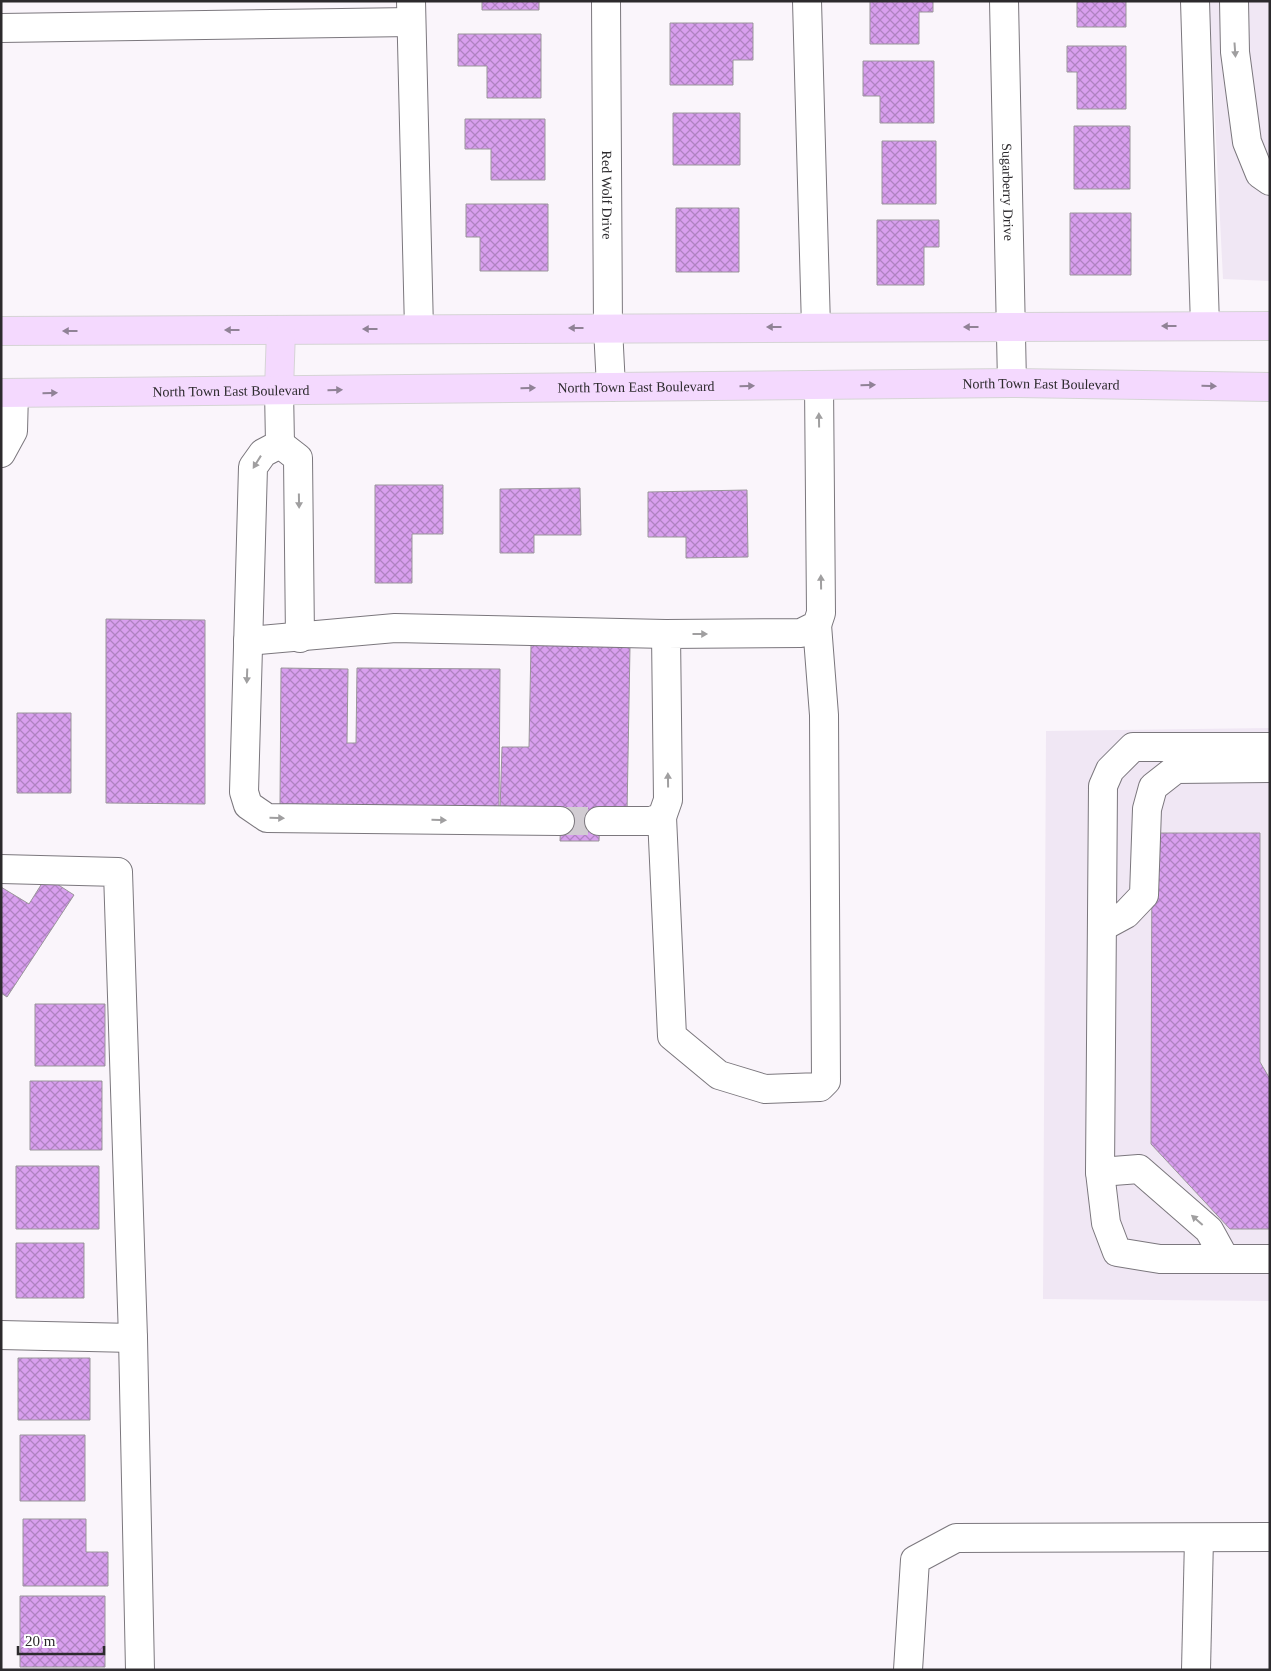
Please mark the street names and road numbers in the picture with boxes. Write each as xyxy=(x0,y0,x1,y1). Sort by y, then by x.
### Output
street label: Sugarberry Drive xyxy=(999,143,1016,241)
street label: Red Wolf Drive xyxy=(599,151,614,239)
street label: North Town East Boulevard xyxy=(962,376,1120,393)
street label: North Town East Boulevard xyxy=(557,379,715,395)
street label: North Town East Boulevard xyxy=(152,383,310,400)

